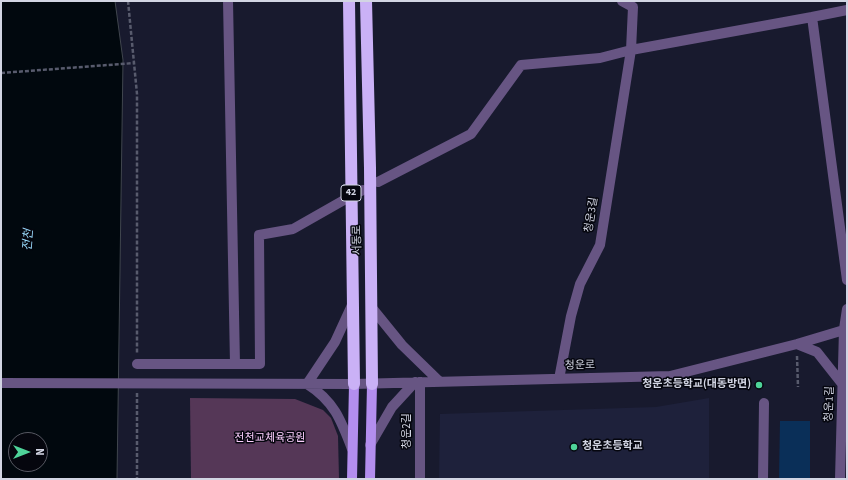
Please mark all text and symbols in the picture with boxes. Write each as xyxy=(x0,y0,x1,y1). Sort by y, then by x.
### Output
road number: 42 xyxy=(341,185,361,201)
street label: 청운3길 xyxy=(583,196,601,234)
street label: 서동로 xyxy=(351,225,365,255)
water label: 전천 xyxy=(21,228,37,252)
street label: 청운로 xyxy=(565,359,595,373)
place label: 청운초등학교(대동방면) xyxy=(642,378,751,392)
marker: 청운초등학교(대동방면) xyxy=(754,380,764,390)
street label: 청운1길 xyxy=(823,386,837,422)
street label: 청운2길 xyxy=(401,413,415,449)
north arrow xyxy=(8,432,48,472)
park label: 전천교체육공원 xyxy=(235,432,305,446)
place label: 청운초등학교 xyxy=(582,440,643,454)
marker: 청운초등학교 xyxy=(569,442,579,452)
text: N xyxy=(32,448,47,456)

